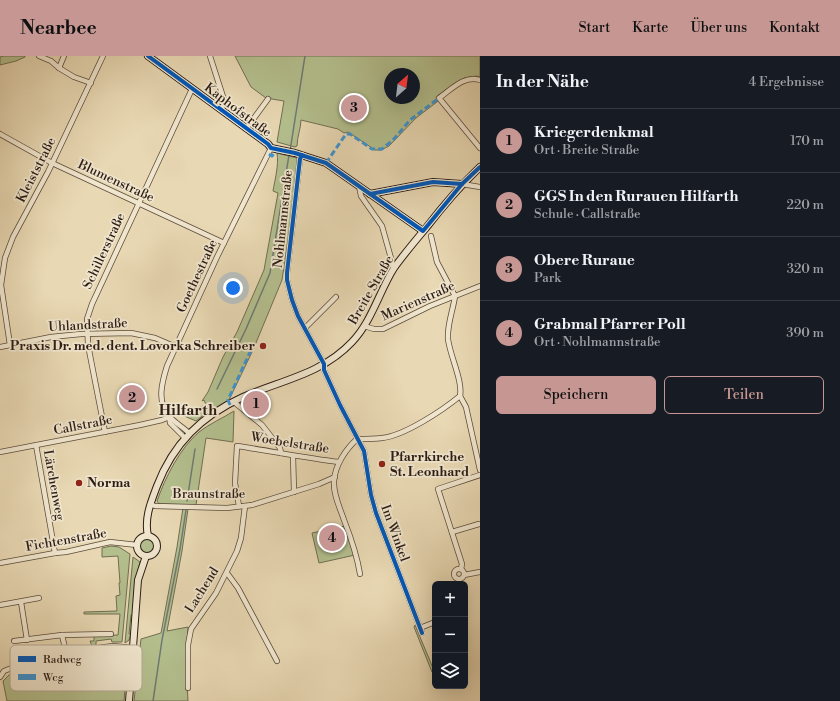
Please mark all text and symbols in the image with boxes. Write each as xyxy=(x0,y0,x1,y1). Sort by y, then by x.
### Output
text: Nearbee xyxy=(20,16,97,40)
text: Start xyxy=(578,19,610,37)
text: Karte xyxy=(632,19,668,37)
text: Über uns xyxy=(690,19,747,37)
text: Kontakt xyxy=(769,19,820,37)
north arrow xyxy=(384,68,420,104)
text: In der Nähe xyxy=(496,71,589,93)
text: 4 Ergebnisse xyxy=(749,74,824,90)
street label: Kaphofstraße xyxy=(201,79,275,141)
pin: 3 xyxy=(341,93,367,123)
text: Kriegerdenkmal xyxy=(534,123,654,142)
text: 1 xyxy=(506,133,512,149)
text: 170 m xyxy=(790,133,824,149)
street label: Kleiststraße xyxy=(13,134,59,205)
text: Ort · Breite Straße xyxy=(534,142,639,158)
street label: Blumenstraße xyxy=(74,156,157,206)
street label: Nohlmannstraße xyxy=(270,169,296,269)
text: GGS In den Rurauen Hilfarth xyxy=(534,187,738,206)
text: 2 xyxy=(505,197,513,213)
text: 220 m xyxy=(786,197,824,213)
text: Schule · Callstraße xyxy=(534,206,641,222)
street label: Schillerstraße xyxy=(79,210,129,292)
street label: Goethestraße xyxy=(173,236,221,315)
text: Obere Ruraue xyxy=(534,251,635,270)
street label: Breite Straße xyxy=(344,252,397,328)
text: 3 xyxy=(505,261,513,277)
text: 320 m xyxy=(787,261,824,277)
text: Park xyxy=(534,270,561,286)
street label: Marienstraße xyxy=(379,277,458,324)
your location xyxy=(223,278,243,298)
street label: Uhlandstraße xyxy=(48,315,128,335)
text: Grabmal Pfarrer Poll xyxy=(534,315,686,334)
text: 4 xyxy=(505,325,513,341)
text: 390 m xyxy=(786,325,824,341)
text: Ort · Nohlmannstraße xyxy=(534,334,661,350)
place label: Praxis Dr. med. dent. Lovorka Schreiber xyxy=(10,338,255,354)
marker: Praxis Dr. med. dent. Lovorka Schreiber xyxy=(258,341,268,351)
button: Speichern xyxy=(496,376,656,414)
button: Teilen xyxy=(664,376,824,414)
pin: 2 xyxy=(119,383,145,413)
pin: 1 xyxy=(243,389,269,419)
district label: Hilfarth xyxy=(159,401,218,420)
street label: Callstraße xyxy=(52,411,114,439)
street label: Woebelstraße xyxy=(249,429,331,457)
street label: Lärchenweg xyxy=(40,448,68,522)
place label: Pfarrkirche St. Leonhard xyxy=(390,449,469,480)
marker: Pfarrkirche St. Leonhard xyxy=(377,459,387,469)
place label: Norma xyxy=(87,475,131,491)
marker: Norma xyxy=(74,478,84,488)
street label: Braunstraße xyxy=(172,486,246,502)
street label: Im Winkel xyxy=(377,502,413,564)
pin: 4 xyxy=(319,523,345,553)
street label: Fichtenstraße xyxy=(24,525,108,555)
street label: Lachend xyxy=(182,564,223,616)
map controls xyxy=(432,581,468,689)
button: + xyxy=(432,581,468,617)
button: − xyxy=(432,617,468,653)
legend xyxy=(10,645,142,691)
text: Radweg xyxy=(43,653,82,667)
button: layers xyxy=(432,653,468,689)
text: Weg xyxy=(42,671,64,685)

